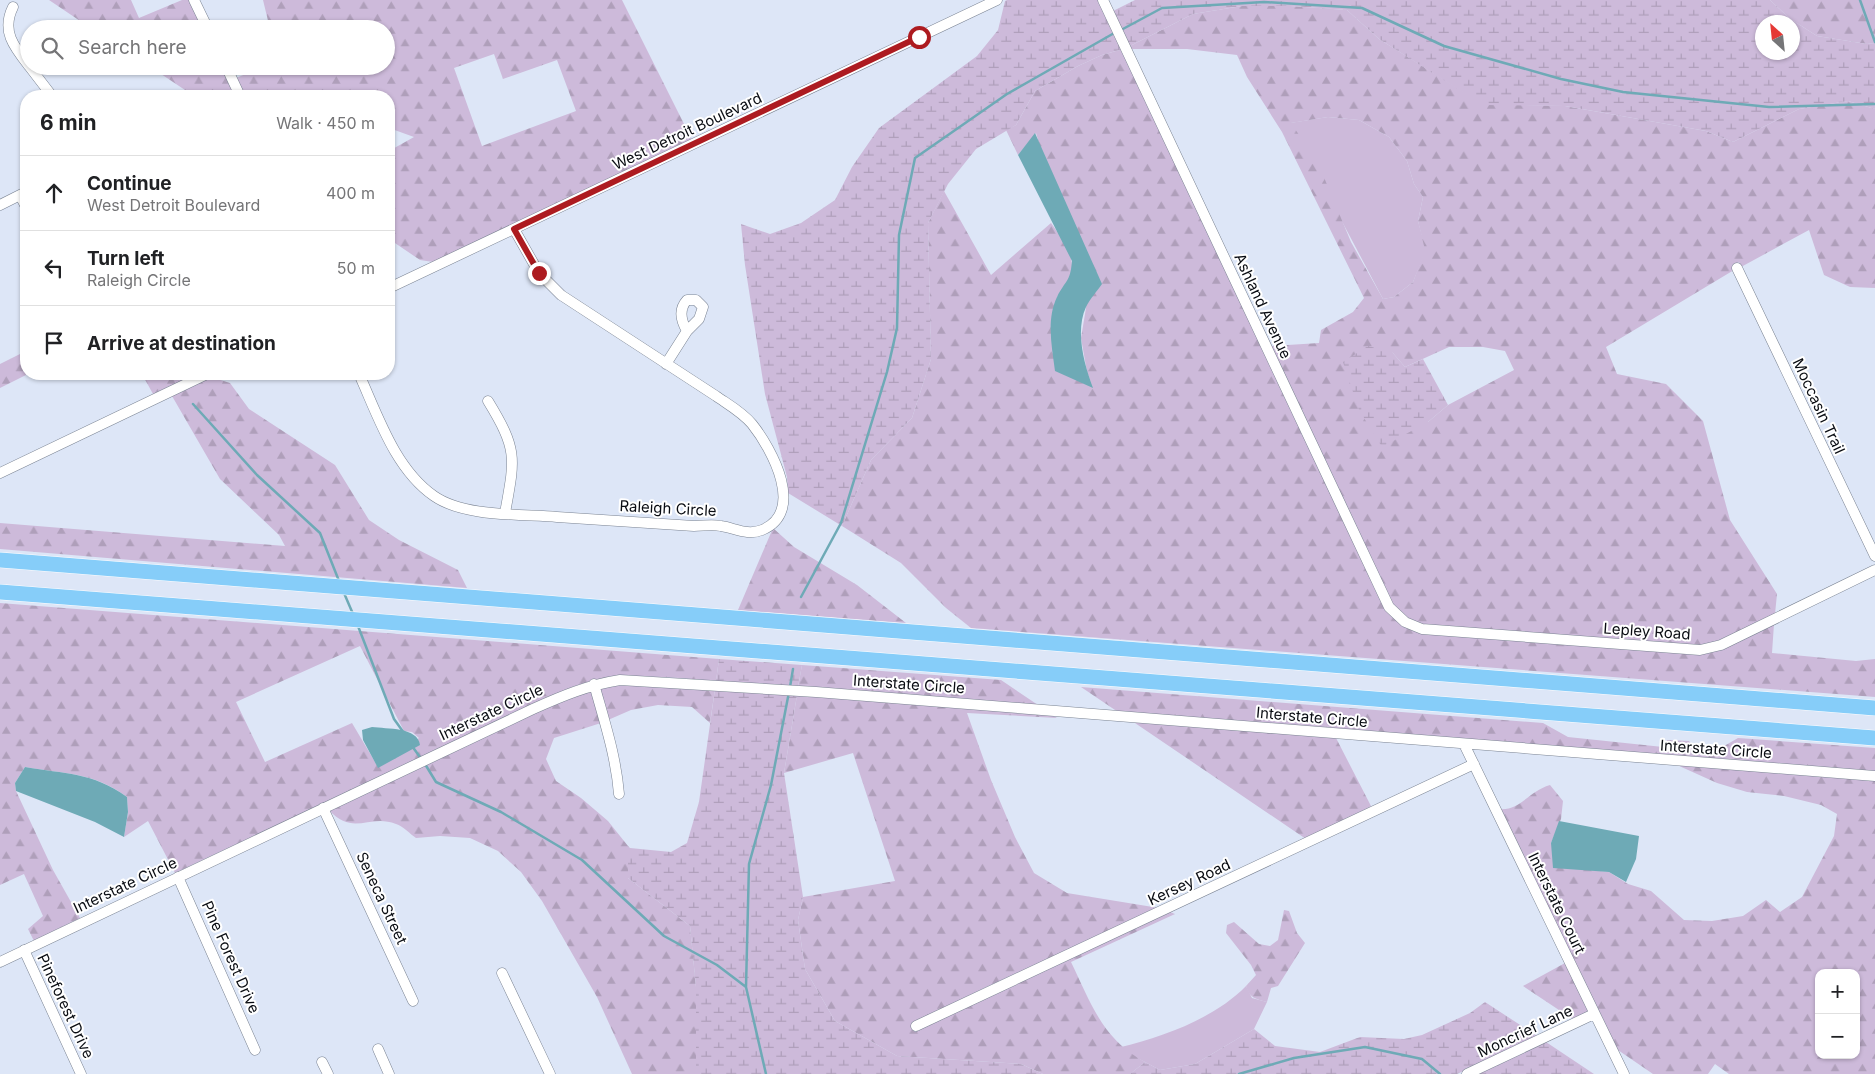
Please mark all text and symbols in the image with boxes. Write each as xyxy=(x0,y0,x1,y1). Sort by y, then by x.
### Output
north arrow xyxy=(1755,15,1800,60)
search box xyxy=(20,20,395,75)
route start xyxy=(908,26,931,49)
icon: search xyxy=(38,34,66,62)
text: Search here xyxy=(78,36,187,59)
street label: West Detroit Boulevard xyxy=(609,88,765,174)
text: 6 min xyxy=(40,110,97,135)
text: Walk · 450 m xyxy=(276,113,375,133)
text: Continue xyxy=(87,172,172,195)
icon: ahead xyxy=(40,179,68,207)
text: 400 m xyxy=(326,183,375,203)
text: West Detroit Boulevard xyxy=(87,195,260,215)
text: Turn left xyxy=(87,247,165,270)
street label: Ashland Avenue xyxy=(1230,250,1296,362)
icon: left xyxy=(40,254,68,282)
text: 50 m xyxy=(337,258,375,278)
route end xyxy=(528,262,551,285)
text: Raleigh Circle xyxy=(87,270,191,290)
icon: arrive xyxy=(40,329,68,357)
text: Arrive at destination xyxy=(87,332,276,355)
street label: Moccasin Trail xyxy=(1789,355,1849,457)
street label: Raleigh Circle xyxy=(619,496,717,520)
street label: Lepley Road xyxy=(1603,618,1691,644)
street label: Interstate Circle xyxy=(852,671,966,697)
street label: Interstate Circle xyxy=(436,680,546,744)
street label: Interstate Circle xyxy=(1255,703,1369,731)
street label: Interstate Circle xyxy=(1659,736,1773,762)
street label: Seneca Street xyxy=(352,849,412,947)
street label: Interstate Court xyxy=(1524,849,1590,957)
street label: Interstate Circle xyxy=(70,853,180,917)
street label: Kersey Road xyxy=(1145,855,1233,909)
street label: Pine Forest Drive xyxy=(198,898,264,1016)
street label: Pineforest Drive xyxy=(33,951,99,1061)
map controls xyxy=(1815,969,1860,1059)
button: + xyxy=(1815,969,1860,1014)
street label: Moncrief Lane xyxy=(1475,1001,1575,1061)
button: − xyxy=(1815,1014,1860,1059)

